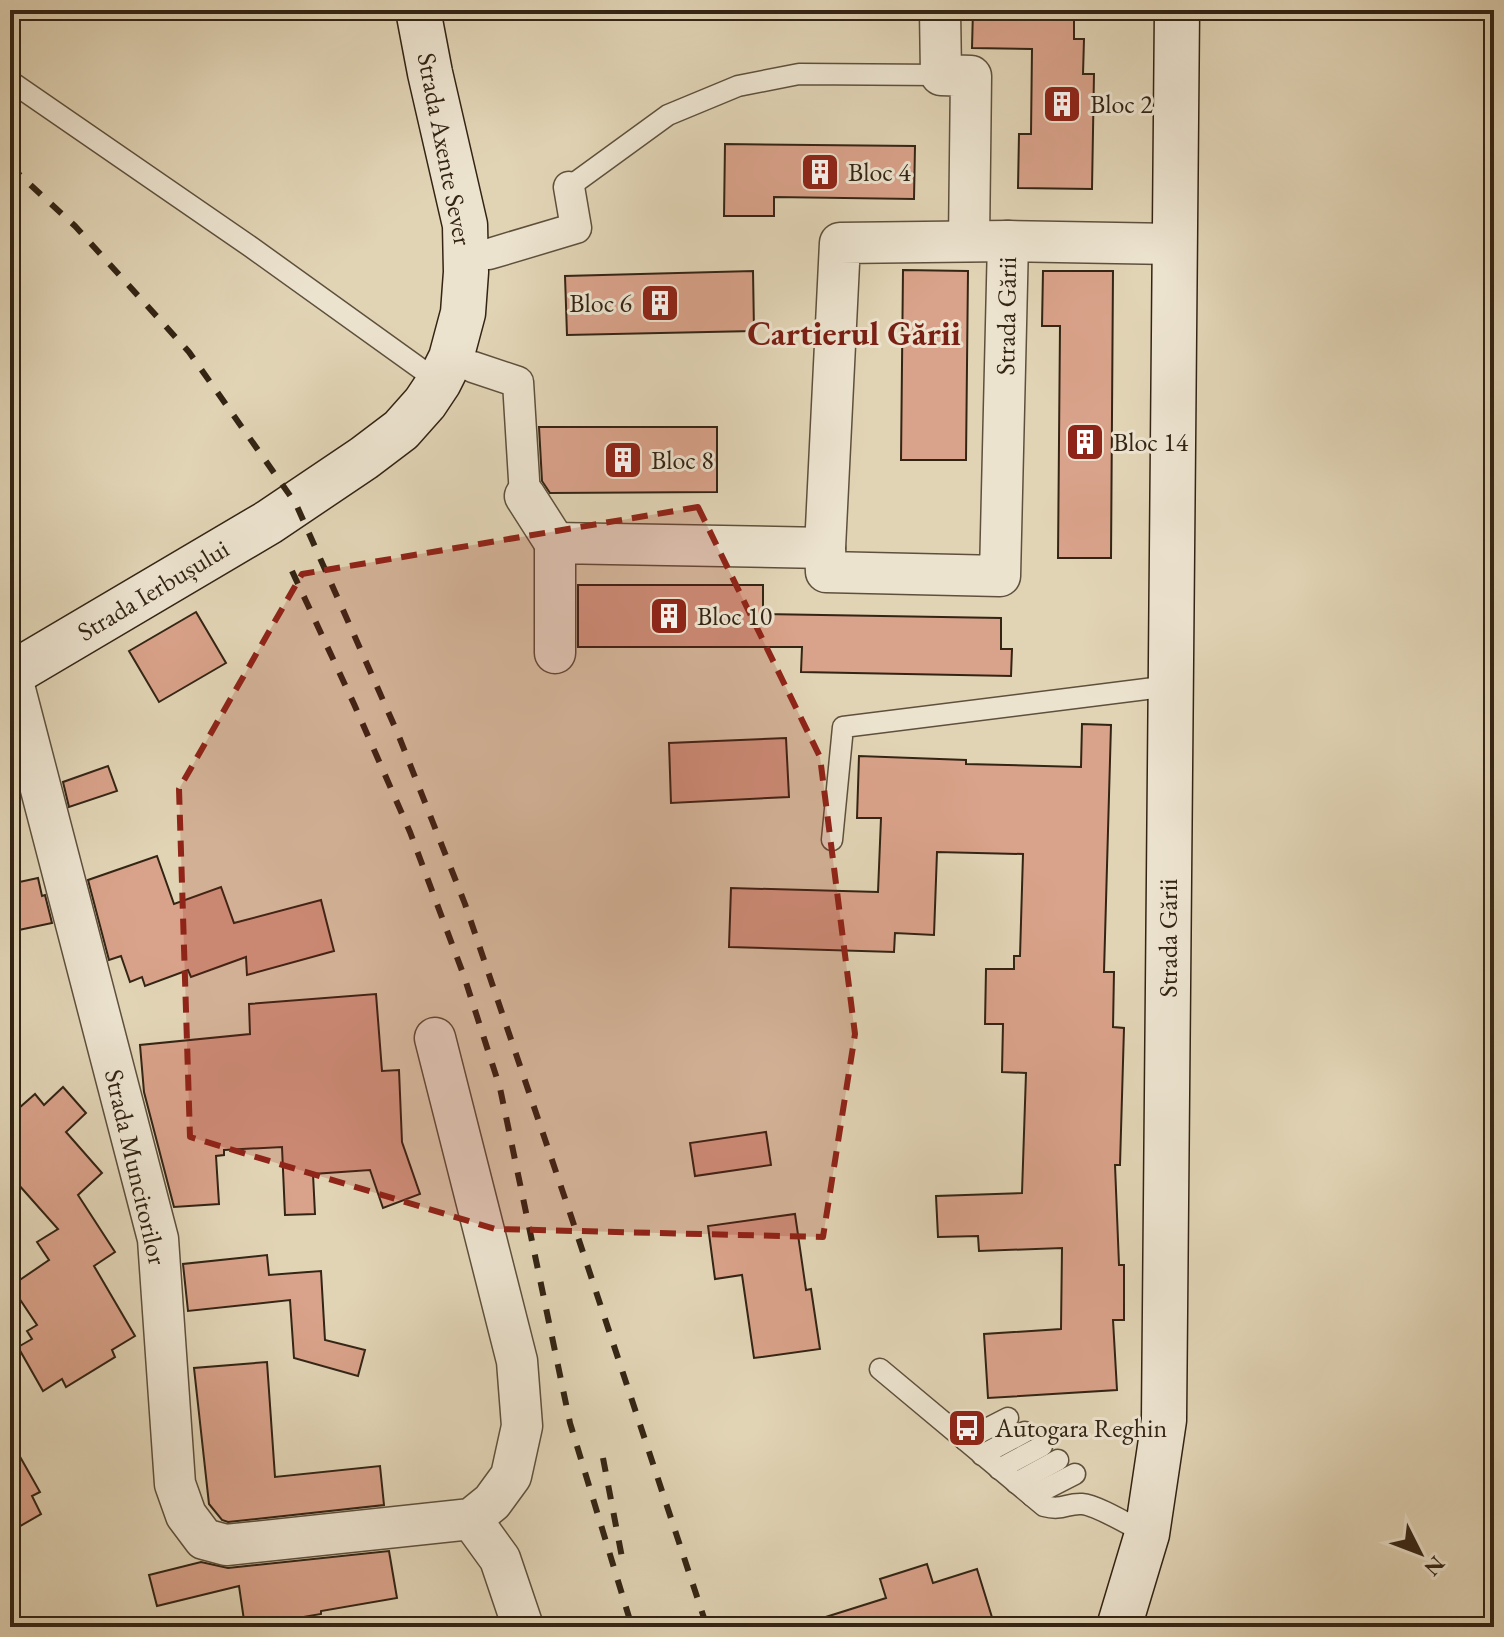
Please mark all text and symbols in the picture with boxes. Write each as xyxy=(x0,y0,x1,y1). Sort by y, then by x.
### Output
street label: Strada Axente Sever xyxy=(410,50,480,249)
building icon: Bloc 2 xyxy=(1041,83,1083,125)
place label: Bloc 2 xyxy=(1090,87,1153,121)
building icon: Bloc 4 xyxy=(799,151,841,193)
place label: Bloc 4 xyxy=(848,155,911,189)
street label: Strada Gării xyxy=(988,256,1024,376)
building icon: Bloc 6 xyxy=(639,282,681,324)
place label: Bloc 6 xyxy=(569,286,632,320)
district label: Cartierul Gării xyxy=(747,311,961,355)
building icon: Bloc 14 xyxy=(1064,421,1106,463)
place label: Bloc 14 xyxy=(1113,425,1189,459)
building icon: Bloc 8 xyxy=(602,439,644,481)
place label: Bloc 8 xyxy=(651,443,714,477)
street label: Strada Ierbușului xyxy=(71,531,235,649)
building icon: Bloc 10 xyxy=(648,595,690,637)
place label: Bloc 10 xyxy=(697,599,772,633)
street label: Strada Gării xyxy=(1151,879,1185,997)
street label: Strada Muncitorilor xyxy=(97,1066,175,1268)
bus stop icon: Autogara Reghin xyxy=(946,1407,988,1449)
place label: Autogara Reghin xyxy=(994,1411,1167,1445)
north arrow xyxy=(1380,1513,1460,1593)
text: N xyxy=(1418,1550,1451,1583)

